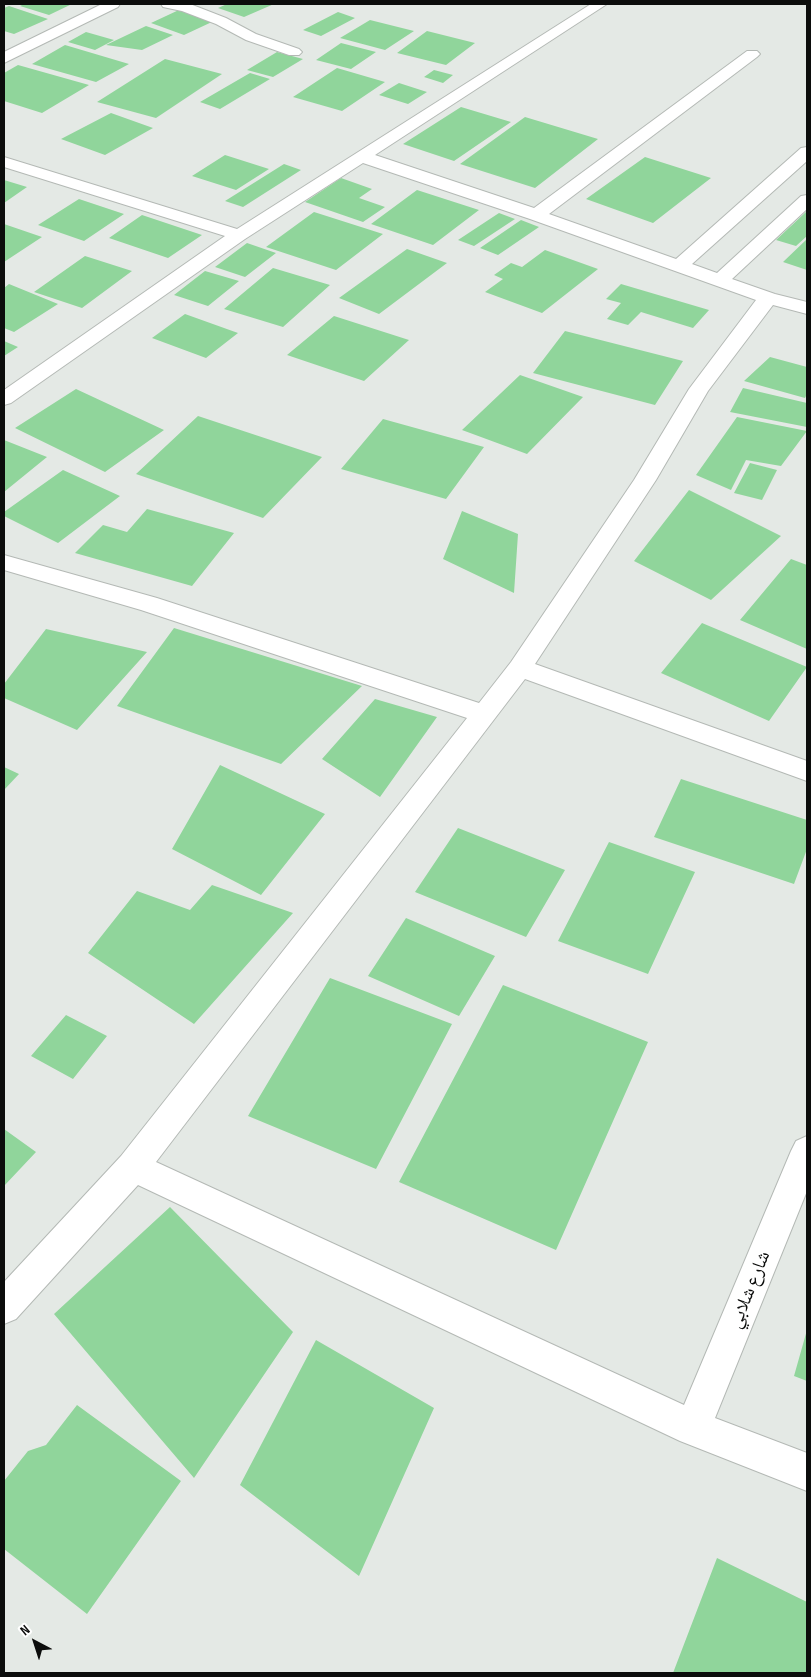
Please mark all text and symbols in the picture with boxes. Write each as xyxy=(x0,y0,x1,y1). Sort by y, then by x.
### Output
street label: شارع شلابي xyxy=(724,1248,776,1332)
north arrow xyxy=(10,1617,60,1667)
text: N xyxy=(17,1621,33,1639)

